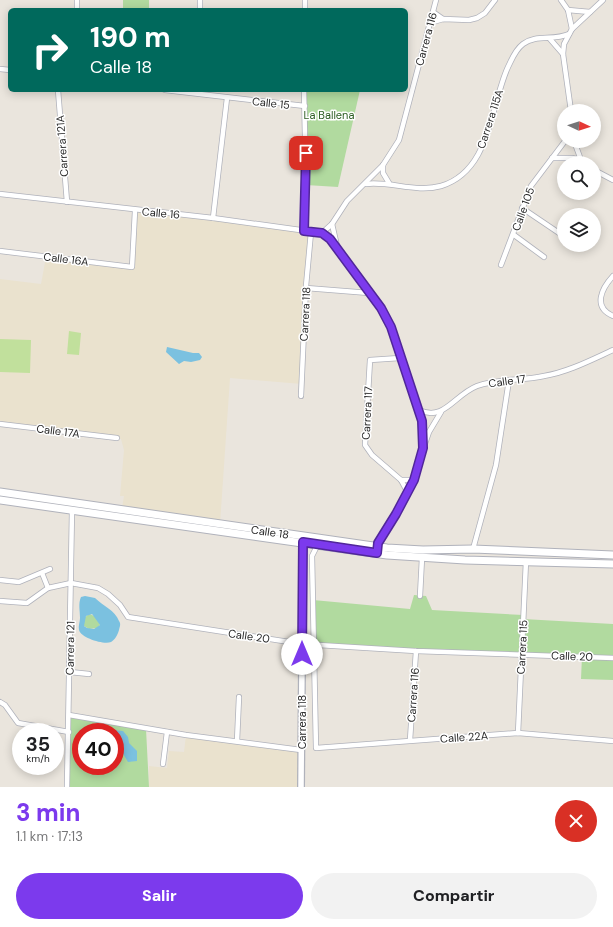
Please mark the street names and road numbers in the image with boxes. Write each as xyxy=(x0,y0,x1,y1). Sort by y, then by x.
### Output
street label: Carrera 116 xyxy=(412,11,440,67)
street label: Carrera 115A xyxy=(474,88,506,150)
street label: Calle 15 xyxy=(251,94,291,112)
street label: Carrera 121A xyxy=(53,115,71,177)
street label: Calle 105 xyxy=(509,185,537,233)
street label: Calle 16 xyxy=(141,204,181,222)
street label: Calle 16A xyxy=(43,249,89,269)
street label: Carrera 118 xyxy=(297,286,313,342)
street label: Calle 17 xyxy=(488,371,527,391)
street label: Carrera 117 xyxy=(359,386,375,440)
street label: Calle 17A xyxy=(36,421,80,441)
street label: Calle 18 xyxy=(250,522,290,542)
street label: Carrera 115 xyxy=(514,619,530,675)
street label: Carrera 121 xyxy=(63,621,77,675)
street label: Calle 20 xyxy=(227,626,271,646)
street label: Calle 20 xyxy=(551,648,593,664)
street label: Carrera 116 xyxy=(404,667,422,723)
street label: Carrera 118 xyxy=(295,695,309,749)
street label: Calle 22A xyxy=(440,728,488,746)

